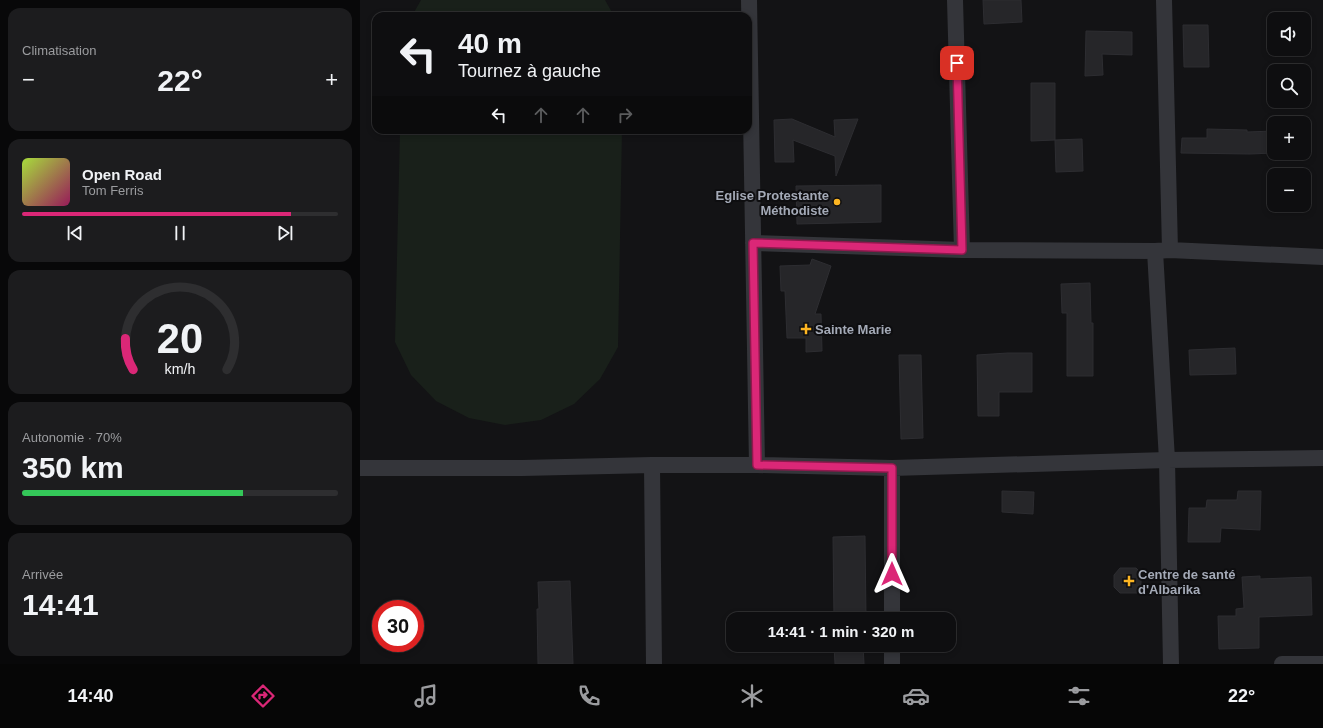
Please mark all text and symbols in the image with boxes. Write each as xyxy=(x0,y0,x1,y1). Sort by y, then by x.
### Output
map controls xyxy=(1267,12,1311,212)
button: sound xyxy=(1267,12,1311,56)
icon: left xyxy=(392,28,444,80)
text: 40 m xyxy=(458,28,522,59)
text: Climatisation xyxy=(22,43,96,58)
pin xyxy=(940,46,974,80)
icon: arrive xyxy=(946,52,968,74)
text: Tournez à gauche xyxy=(458,61,601,81)
text: 22° xyxy=(157,64,203,97)
button: search xyxy=(1267,64,1311,108)
text: − xyxy=(22,67,35,92)
text: + xyxy=(325,67,338,92)
icon: left xyxy=(488,104,510,126)
icon: ahead xyxy=(530,104,552,126)
icon: ahead xyxy=(572,104,594,126)
icon: right xyxy=(614,104,636,126)
button: + xyxy=(1267,116,1311,160)
text: Open Road xyxy=(82,166,162,183)
button: − xyxy=(1267,168,1311,212)
text: Tom Ferris xyxy=(82,183,143,198)
place label: Eglise Protestante Méthodiste xyxy=(716,188,829,218)
marker: Eglise Protestante Méthodiste xyxy=(832,197,842,207)
icon: previous xyxy=(64,222,86,244)
icon: pause xyxy=(169,222,191,244)
icon: next xyxy=(274,222,296,244)
text: 20 xyxy=(157,315,203,362)
place label: Sainte Marie xyxy=(815,322,892,337)
marker: Sainte Marie xyxy=(800,323,812,335)
text: km/h xyxy=(165,361,196,377)
text: Autonomie · 70% xyxy=(22,430,122,445)
text: 350 km xyxy=(22,451,124,484)
position arrow xyxy=(871,553,913,595)
text: Arrivée xyxy=(22,567,63,582)
place label: Centre de santé d'Albarika xyxy=(1138,567,1236,597)
marker: Centre de santé d'Albarika xyxy=(1123,575,1135,587)
text: 14:41 xyxy=(22,588,99,621)
speed limit sign: 30 xyxy=(372,600,424,652)
text: 14:41 · 1 min · 320 m xyxy=(768,623,914,640)
icon: directions xyxy=(249,682,277,710)
icon: music xyxy=(412,682,440,710)
icon: phone xyxy=(575,682,603,710)
icon: climate xyxy=(738,682,766,710)
icon: car xyxy=(902,682,930,710)
icon: filters xyxy=(1065,682,1093,710)
text: 14:40 xyxy=(68,686,114,706)
text: 22° xyxy=(1228,686,1255,706)

